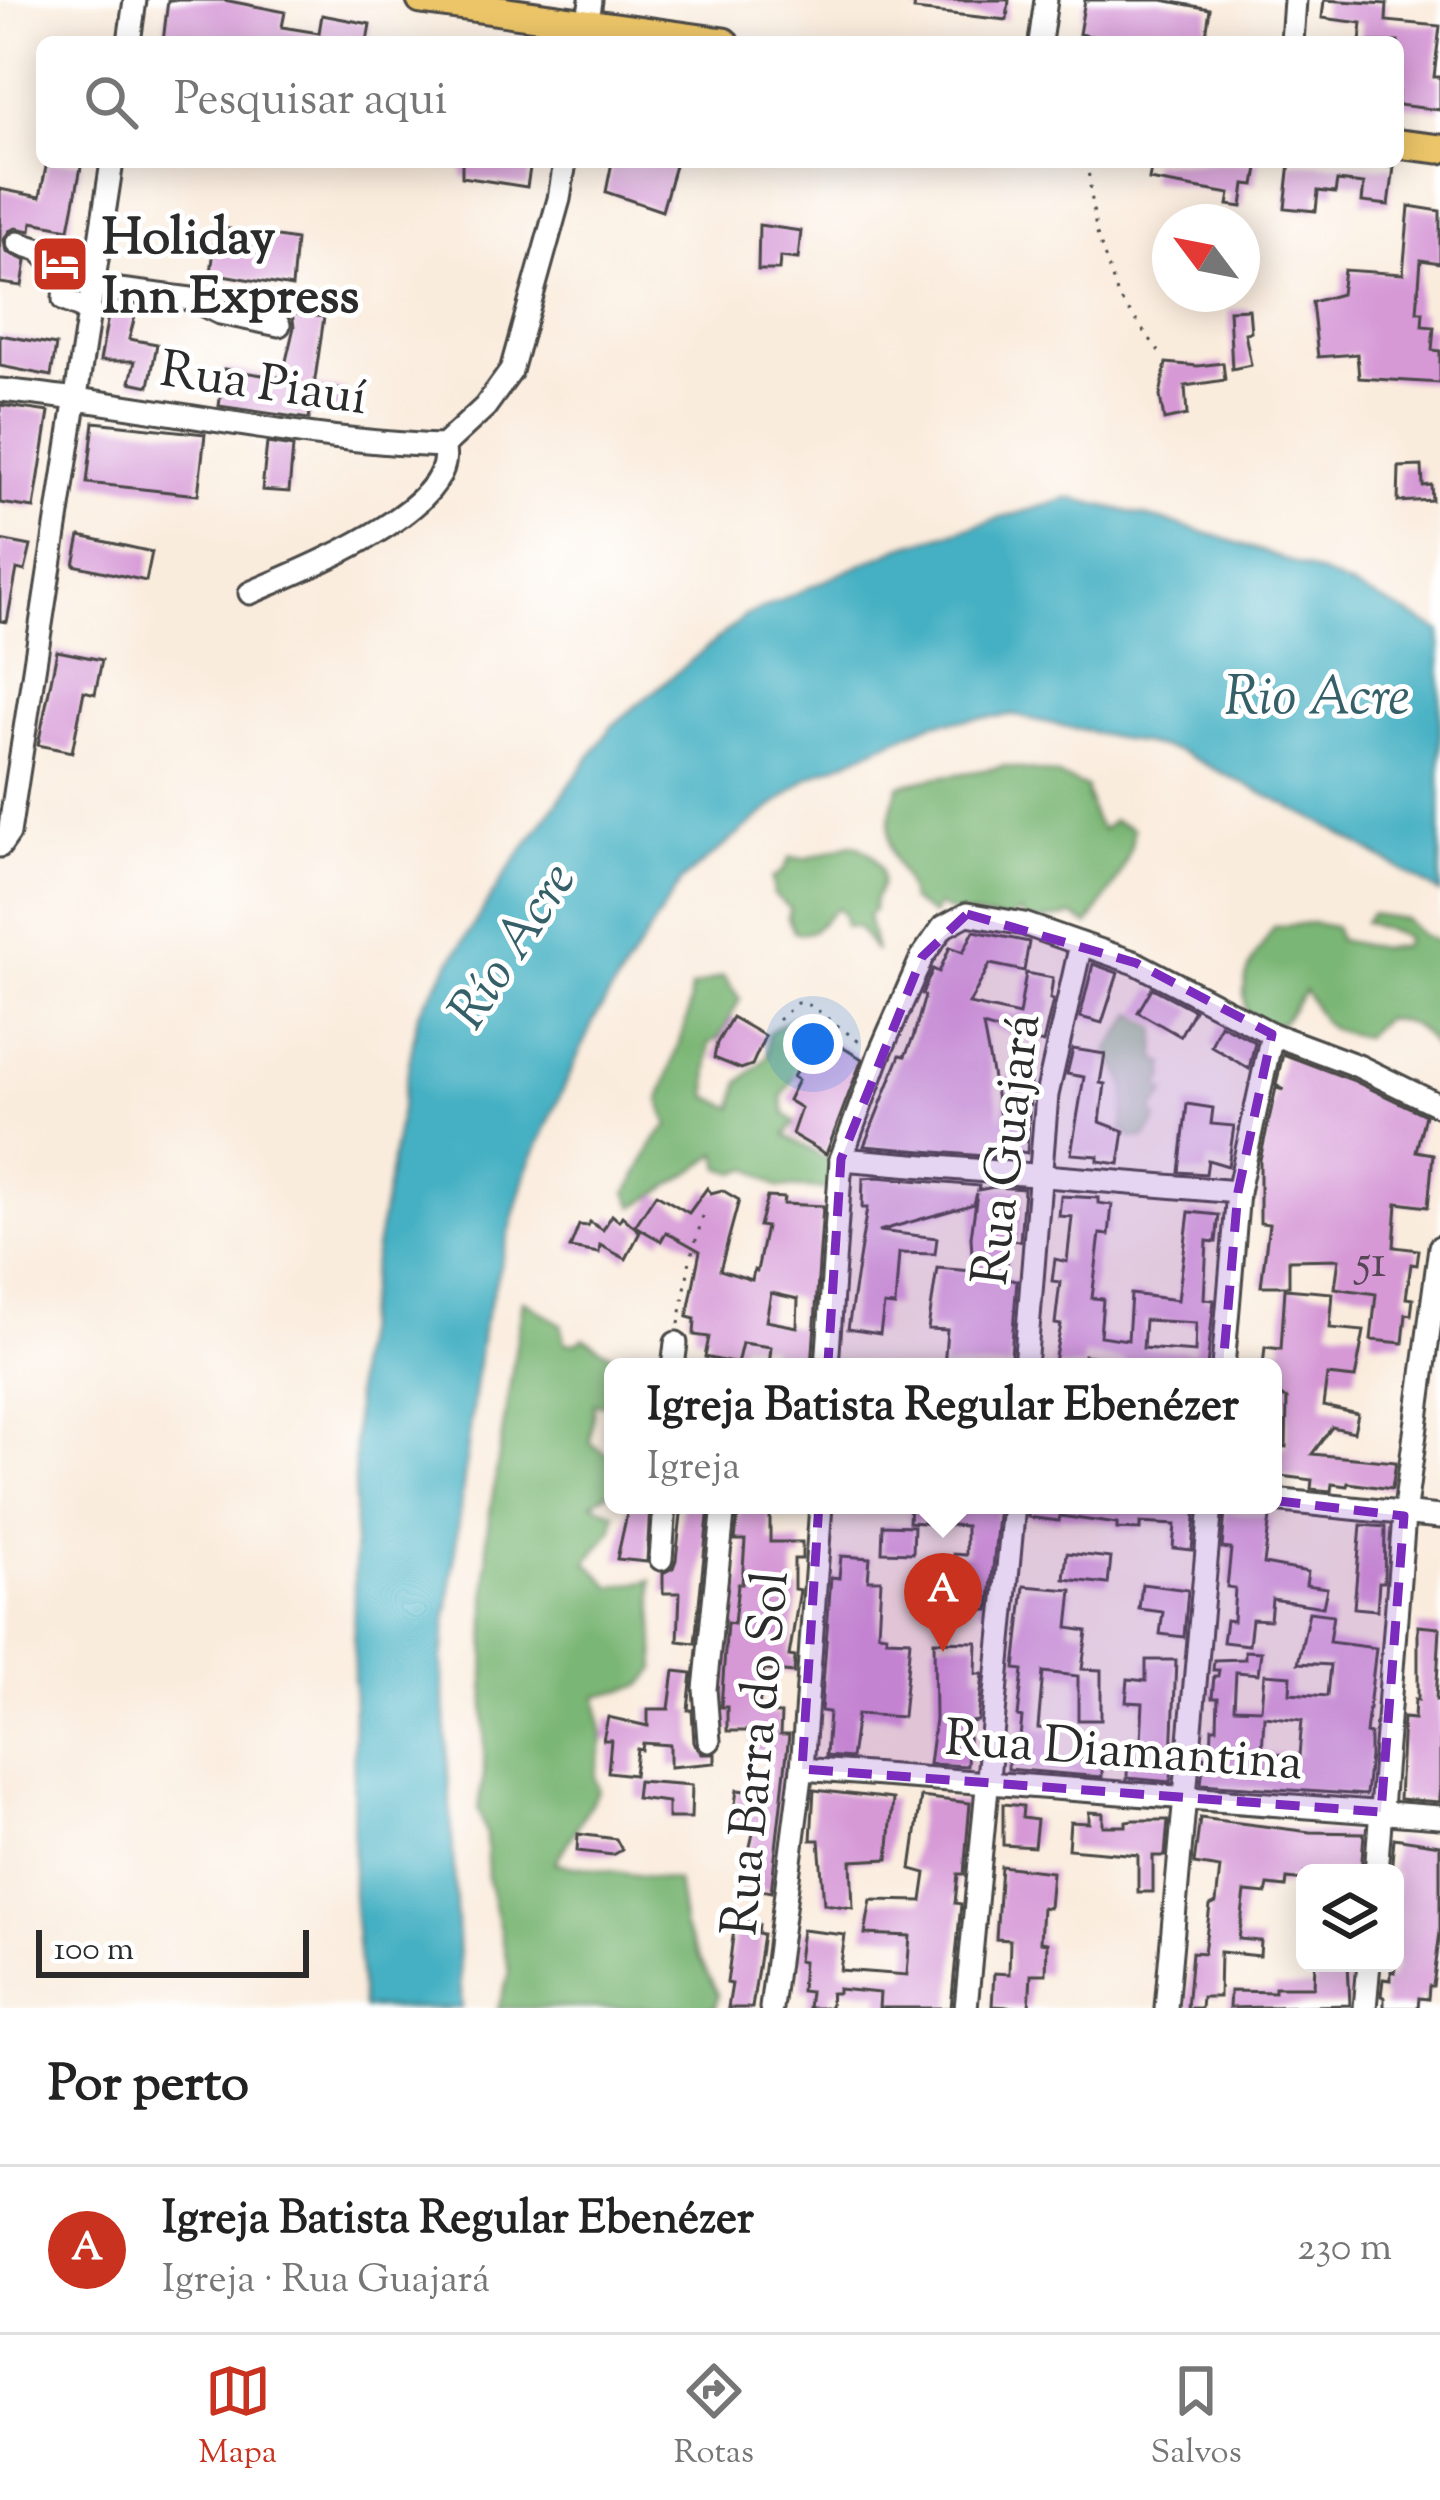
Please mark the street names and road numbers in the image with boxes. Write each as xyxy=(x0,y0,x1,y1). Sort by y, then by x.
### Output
street label: Rua Piauí xyxy=(155,336,371,437)
street label: Rua Guajará xyxy=(957,1010,1062,1289)
street label: Rua Barra do Sol xyxy=(706,1568,811,1939)
street label: Rua Diamantina xyxy=(942,1705,1305,1802)

